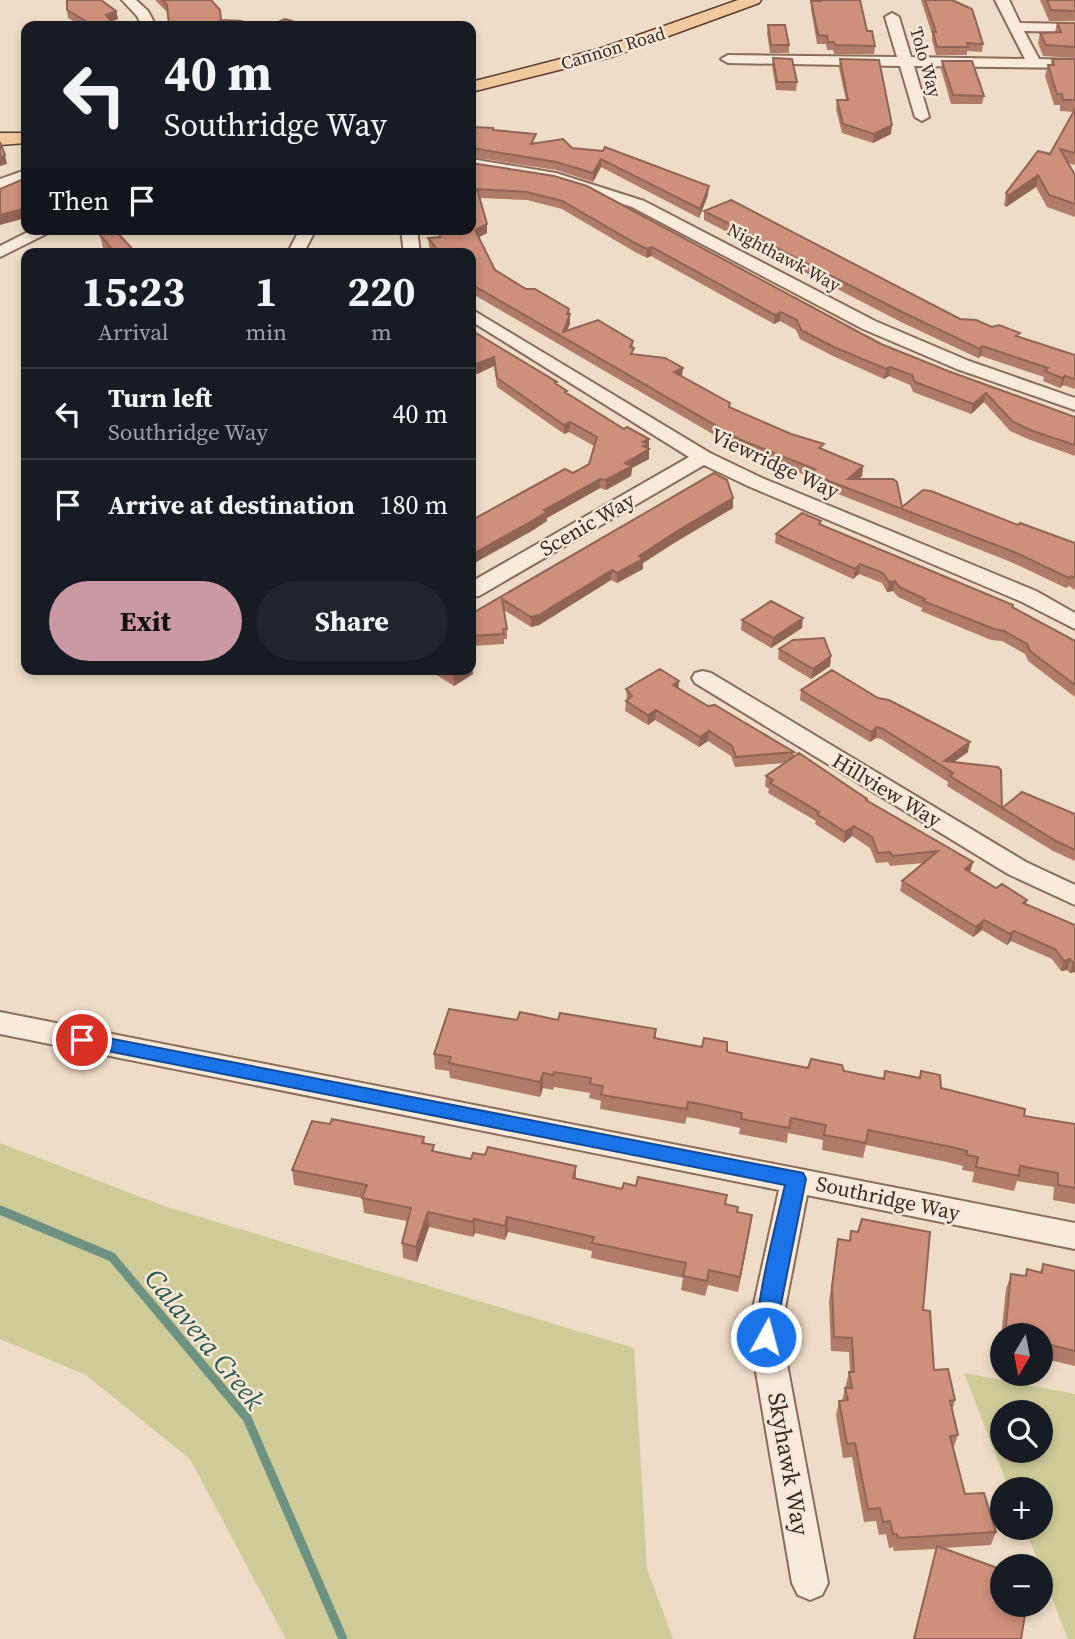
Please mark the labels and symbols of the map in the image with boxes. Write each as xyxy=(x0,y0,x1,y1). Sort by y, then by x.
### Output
street label: Cannon Road xyxy=(558,20,668,76)
street label: Tolo Way xyxy=(904,24,948,101)
street label: Nighthawk Way xyxy=(723,217,846,298)
street label: Viewridge Way xyxy=(706,421,844,506)
street label: Scenic Way xyxy=(534,485,640,563)
street label: Hillview Way xyxy=(827,746,947,834)
pin xyxy=(52,1010,112,1070)
street label: Southridge Way xyxy=(813,1169,963,1227)
water label: Calavera Creek xyxy=(136,1260,274,1418)
position arrow xyxy=(729,1300,803,1374)
north arrow xyxy=(990,1323,1054,1386)
street label: Skyhawk Way xyxy=(760,1390,818,1539)

